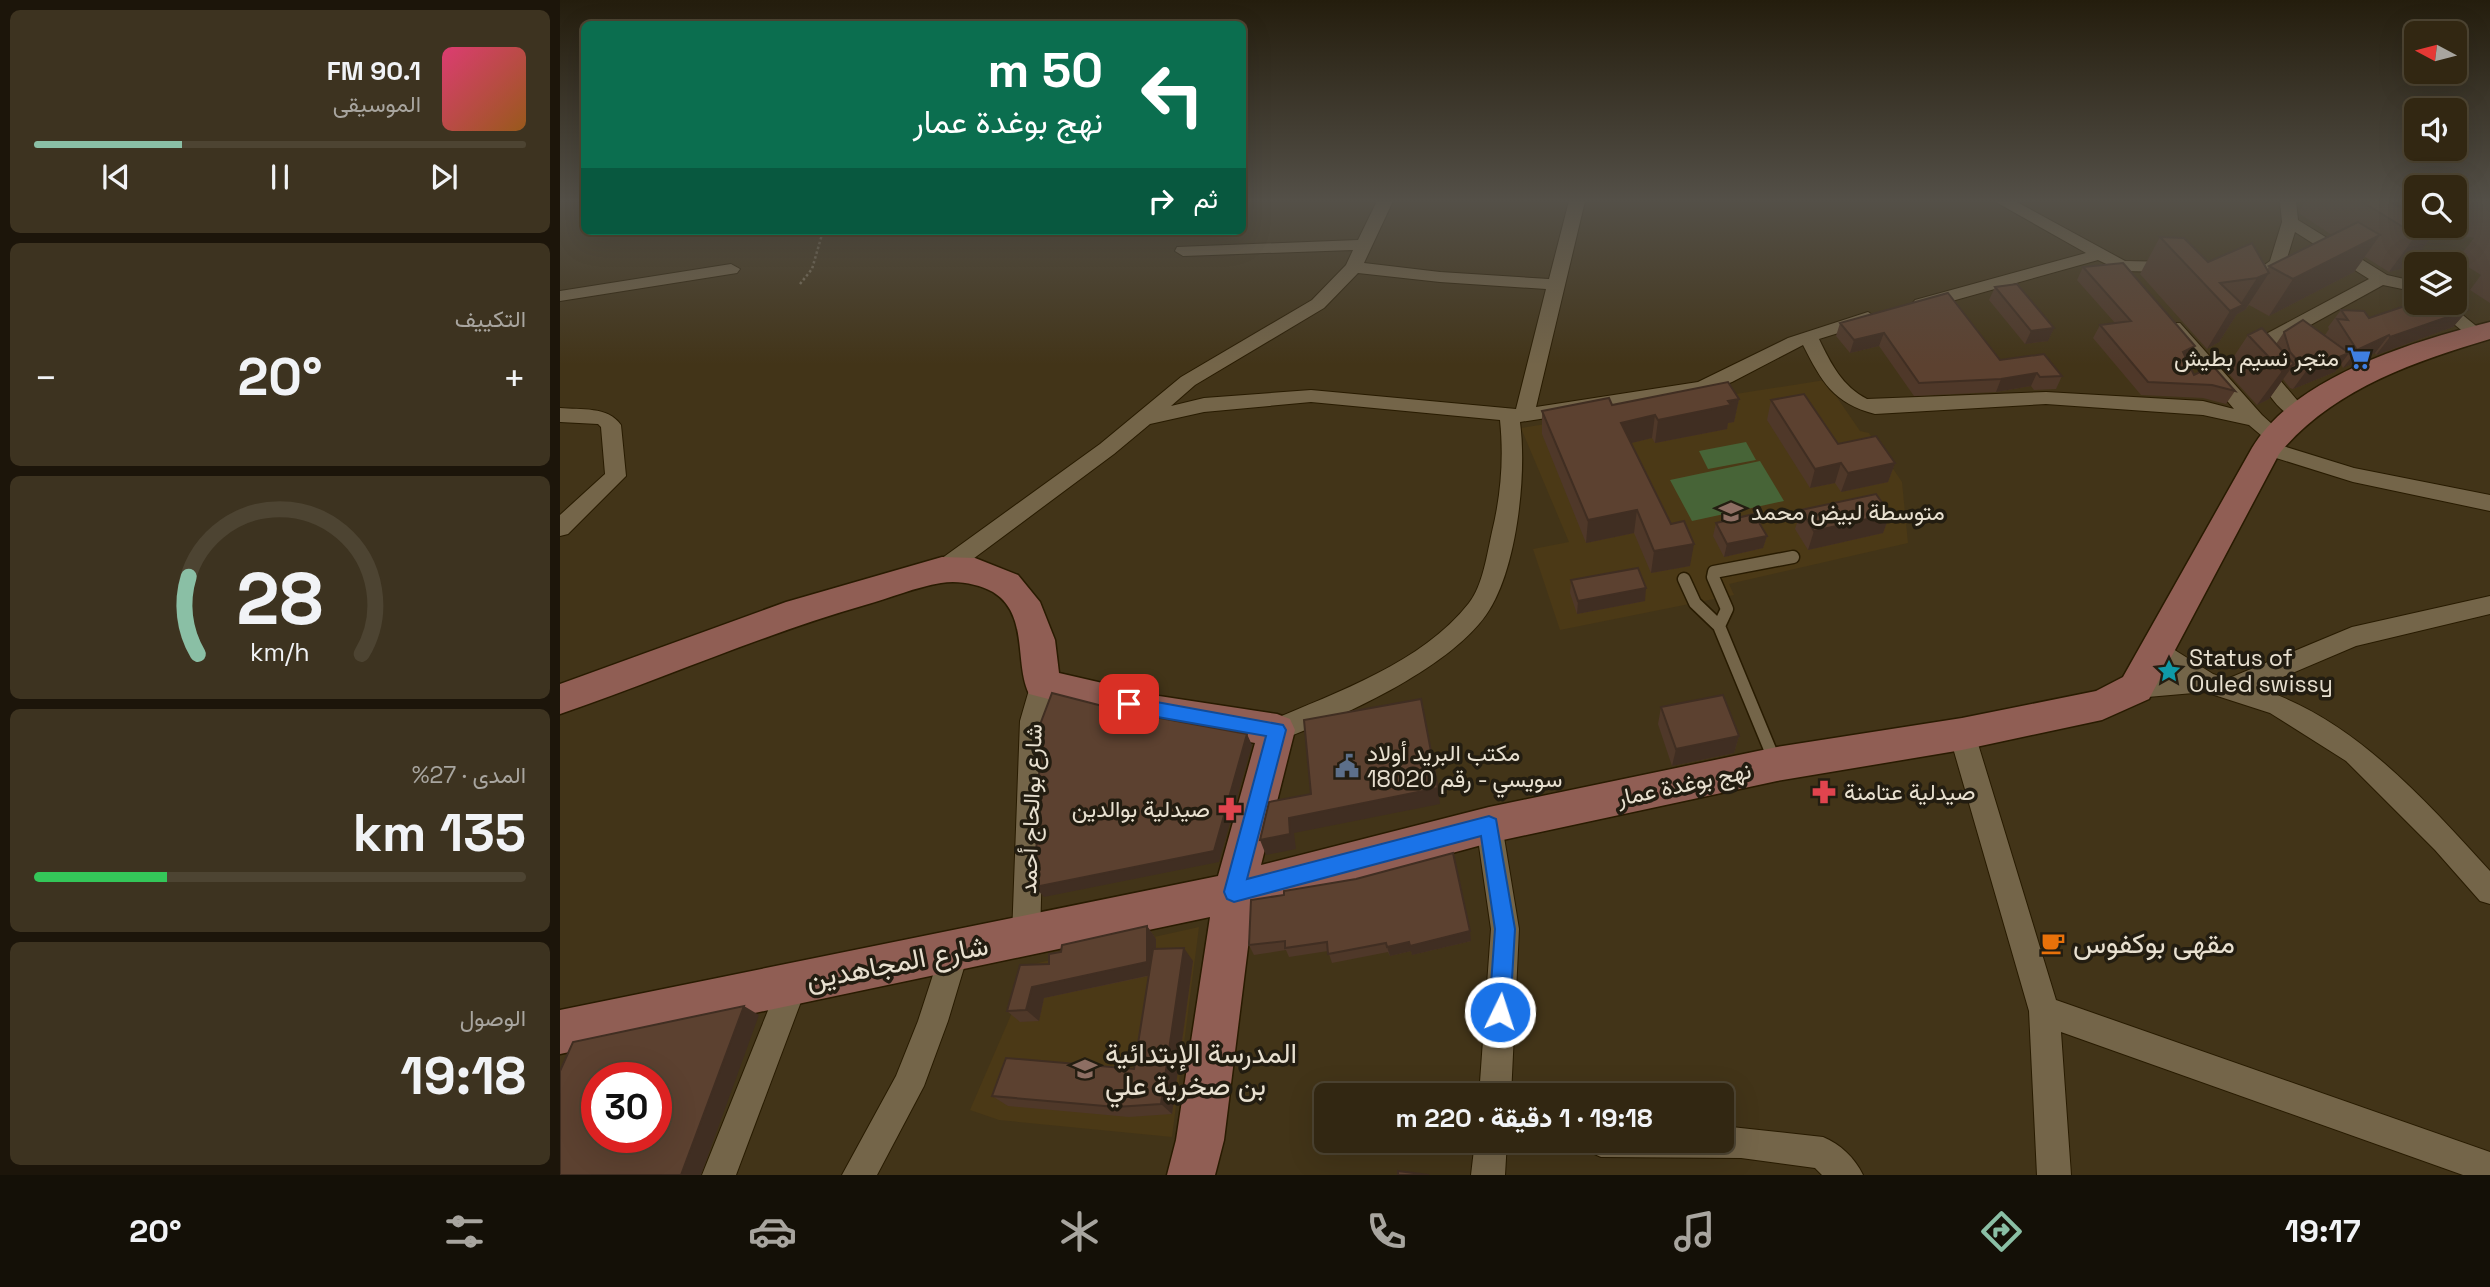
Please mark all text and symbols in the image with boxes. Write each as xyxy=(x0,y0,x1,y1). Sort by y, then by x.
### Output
north arrow xyxy=(2404,21,2468,84)
map controls xyxy=(2404,21,2467,315)
text: 50 m xyxy=(988,39,1103,101)
icon: left xyxy=(1127,49,1218,140)
text: 90.1 FM xyxy=(327,54,421,88)
text: الموسيقى xyxy=(333,89,421,119)
button: sound xyxy=(2404,98,2467,161)
text: نهج بوغدة عمار xyxy=(913,102,1103,142)
icon: previous xyxy=(97,158,135,196)
icon: pause xyxy=(261,158,299,196)
icon: next xyxy=(425,158,463,196)
button: search xyxy=(2404,175,2467,238)
icon: right xyxy=(1142,182,1180,220)
text: ثم xyxy=(1194,182,1218,216)
button: layers xyxy=(2404,252,2467,315)
text: التكييف xyxy=(455,304,526,334)
place label: متجر نسيم بطيش xyxy=(2174,343,2339,373)
text: 20° xyxy=(237,344,323,410)
supermarket icon: متجر نسيم بطيش xyxy=(2345,344,2373,372)
text: − xyxy=(34,354,58,402)
text: + xyxy=(502,354,526,402)
place label: متوسطة لبيض محمد xyxy=(1751,497,1945,527)
school or university icon: متوسطة لبيض محمد xyxy=(1717,498,1745,526)
text: 28 xyxy=(237,552,323,645)
text: km/h xyxy=(250,635,310,667)
place label: Status of Ouled swissy xyxy=(2189,643,2333,699)
place icon: Status of Ouled swissy xyxy=(2155,657,2183,685)
pin xyxy=(1099,674,1159,734)
icon: arrive xyxy=(1110,685,1148,723)
street label: شارع بوالحاج أحمد xyxy=(1013,723,1050,895)
place label: مكتب البريد أولاد سويسي - رقم 18020 xyxy=(1367,738,1562,798)
public building icon: مكتب البريد أولاد سويسي - رقم 18020 xyxy=(1333,752,1361,780)
street label: نهج بوغدة عمار xyxy=(1613,755,1754,814)
text: المدى · 27% xyxy=(412,760,526,790)
place label: صيدلية عتامنة xyxy=(1844,777,1975,807)
pharmacy icon: صيدلية عتامنة xyxy=(1810,778,1838,806)
place label: صيدلية بوالدين xyxy=(1072,794,1210,824)
pharmacy icon: صيدلية بوالدين xyxy=(1216,795,1244,823)
text: 135 km xyxy=(353,800,526,866)
place label: مقهى بوكفوس xyxy=(2073,925,2235,961)
street label: شارع المجاهدين xyxy=(803,927,991,998)
cafe icon: مقهى بوكفوس xyxy=(2039,929,2067,957)
position arrow xyxy=(1463,975,1537,1049)
text: الوصول xyxy=(460,1003,526,1033)
place label: المدرسة الإبتدائية بن صخرية علي xyxy=(1105,1035,1297,1108)
text: 19:18 xyxy=(400,1043,526,1109)
school or university icon: المدرسة الإبتدائية بن صخرية علي xyxy=(1071,1055,1099,1083)
speed limit sign: 30 xyxy=(581,1062,672,1153)
text: 19:18 · 1 دقيقة · 220 m xyxy=(1395,1101,1653,1135)
icon: filters xyxy=(440,1207,489,1256)
icon: car xyxy=(748,1207,797,1256)
icon: climate xyxy=(1055,1207,1104,1256)
icon: phone xyxy=(1362,1207,1411,1256)
icon: music xyxy=(1670,1207,1719,1256)
icon: directions xyxy=(1977,1207,2026,1256)
text: 20° xyxy=(129,1211,182,1251)
text: 19:17 xyxy=(2285,1211,2361,1251)

